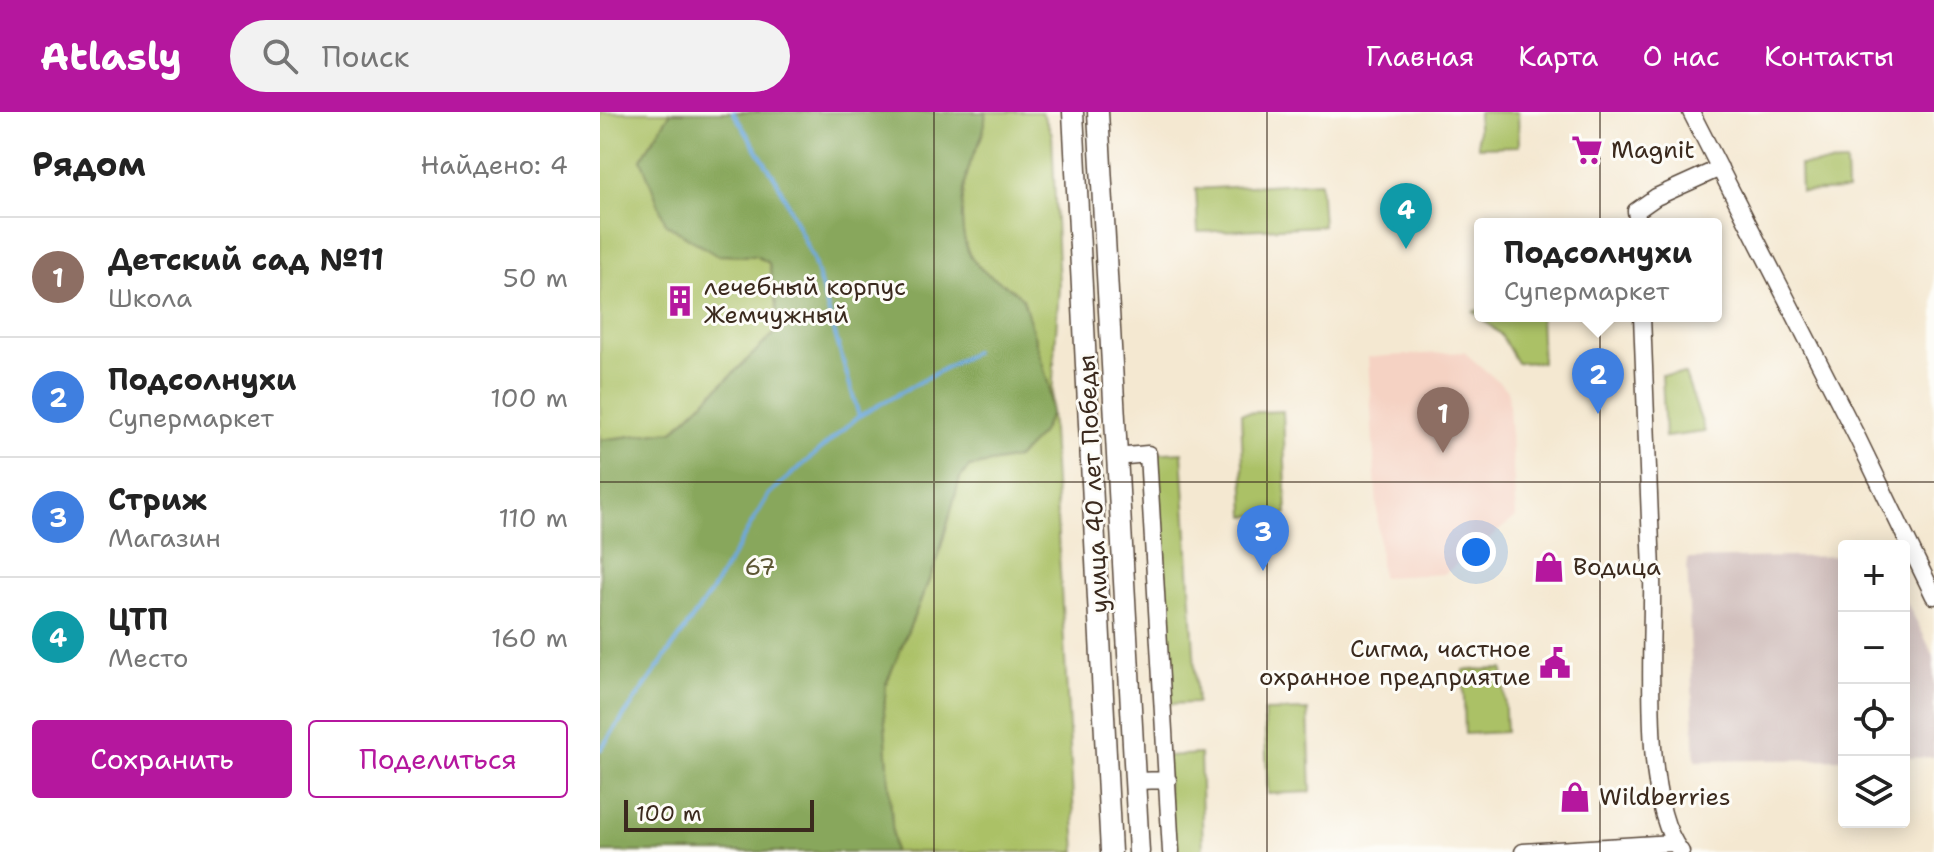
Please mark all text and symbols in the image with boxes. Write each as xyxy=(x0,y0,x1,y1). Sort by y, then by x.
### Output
search box xyxy=(230,20,790,92)
text: Atlasly xyxy=(40,31,182,82)
icon: search xyxy=(258,34,302,78)
text: Поиск xyxy=(322,36,409,77)
text: Главная xyxy=(1366,37,1474,75)
text: Карта xyxy=(1518,37,1598,75)
text: О нас xyxy=(1642,37,1720,75)
text: Контакты xyxy=(1764,37,1894,75)
supermarket icon: Magnit xyxy=(1570,133,1604,167)
place label: Magnit xyxy=(1611,134,1695,166)
text: Рядом xyxy=(32,141,146,187)
text: Найдено: 4 xyxy=(421,147,568,182)
pin: 4 xyxy=(1380,183,1432,249)
popup xyxy=(1474,218,1722,322)
text: Подсолнухи xyxy=(1504,232,1692,273)
text: Детский сад №11 xyxy=(108,239,384,280)
text: 1 xyxy=(52,260,64,295)
text: 50 m xyxy=(503,260,568,295)
place label: лечебный корпус Жемчужный xyxy=(704,271,906,331)
text: Супермаркет xyxy=(1504,273,1669,308)
text: Школа xyxy=(108,280,192,315)
building icon: лечебный корпус Жемчужный xyxy=(663,284,697,318)
pin: 2 xyxy=(1572,348,1624,414)
street label: улица 40 лет Победы xyxy=(1070,354,1116,614)
text: Подсолнухи xyxy=(108,359,297,400)
text: 2 xyxy=(49,380,67,415)
text: 100 m xyxy=(490,380,568,415)
pin: 1 xyxy=(1417,387,1469,453)
text: Супермаркет xyxy=(108,400,274,435)
text: Стриж xyxy=(108,479,207,520)
text: 3 xyxy=(49,500,67,535)
text: 110 m xyxy=(498,500,568,535)
pin: 3 xyxy=(1237,505,1289,571)
text: Магазин xyxy=(108,520,221,555)
your location xyxy=(1456,532,1496,572)
map controls xyxy=(1838,540,1910,828)
button: + xyxy=(1838,540,1910,612)
shop icon: Водица xyxy=(1532,550,1566,584)
park label: 67 xyxy=(745,551,775,583)
place label: Водица xyxy=(1573,551,1661,583)
text: ЦТП xyxy=(108,599,168,640)
button: − xyxy=(1838,612,1910,684)
text: 4 xyxy=(49,620,67,655)
text: 160 m xyxy=(491,620,568,655)
place label: Сигма, частное охранное предприятие xyxy=(1259,633,1531,693)
text: Место xyxy=(108,640,189,675)
public building icon: Сигма, частное охранное предприятие xyxy=(1538,646,1572,680)
button: locate xyxy=(1838,684,1910,756)
button: Сохранить xyxy=(32,720,292,798)
button: Поделиться xyxy=(308,720,568,798)
button: layers xyxy=(1838,756,1910,828)
shop icon: Wildberries xyxy=(1558,780,1592,814)
place label: Wildberries xyxy=(1599,781,1731,813)
scale bar xyxy=(624,796,814,832)
text: 100 m xyxy=(636,799,702,828)

